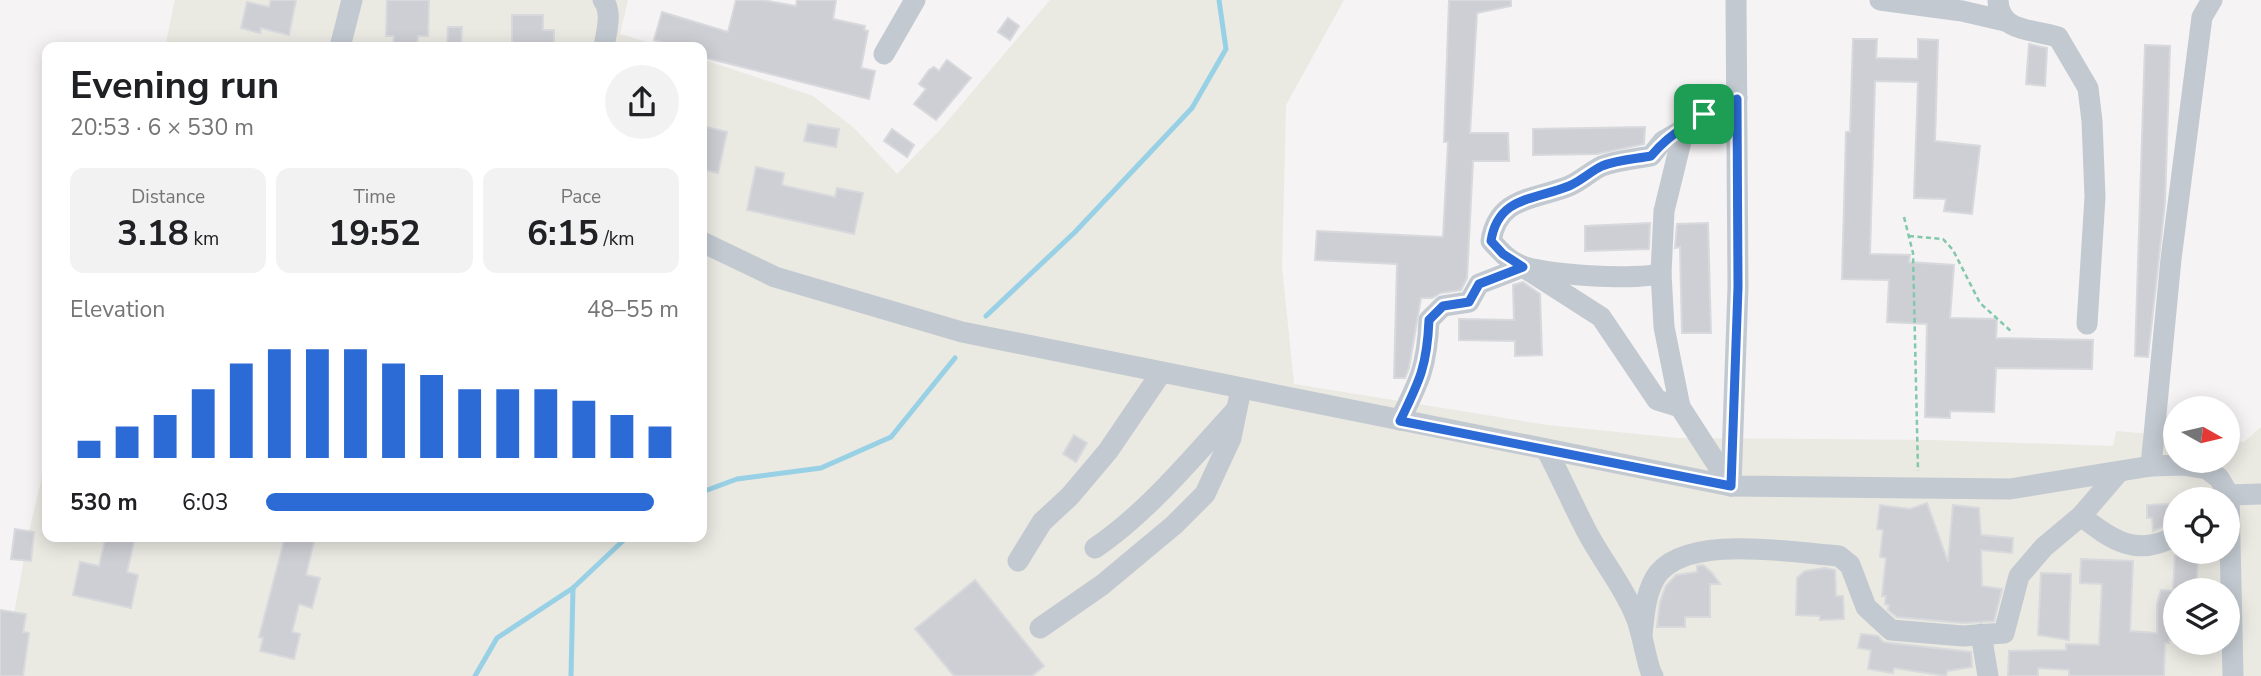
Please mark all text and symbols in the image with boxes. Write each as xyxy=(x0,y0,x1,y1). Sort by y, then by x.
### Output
text: Evening run xyxy=(70,60,279,111)
button: share xyxy=(605,65,679,139)
pin xyxy=(1674,84,1734,144)
icon: arrive xyxy=(1685,95,1723,133)
text: 20:53 · 6 × 530 m xyxy=(70,112,254,143)
text: Distance xyxy=(131,184,205,210)
text: Time xyxy=(353,184,396,210)
text: Pace xyxy=(561,184,601,210)
text: 3.18 xyxy=(117,210,189,257)
text: 19:52 xyxy=(328,210,421,257)
text: 6:15 xyxy=(527,210,599,257)
text: km xyxy=(189,226,219,252)
text: /km xyxy=(599,226,635,252)
text: Elevation xyxy=(70,294,165,325)
text: 48–55 m xyxy=(587,294,679,325)
north arrow xyxy=(2163,396,2240,472)
map controls xyxy=(2163,396,2240,655)
text: 530 m xyxy=(70,487,138,518)
text: 6:03 xyxy=(182,487,229,518)
button: locate xyxy=(2163,487,2240,564)
button: layers xyxy=(2163,578,2240,655)

